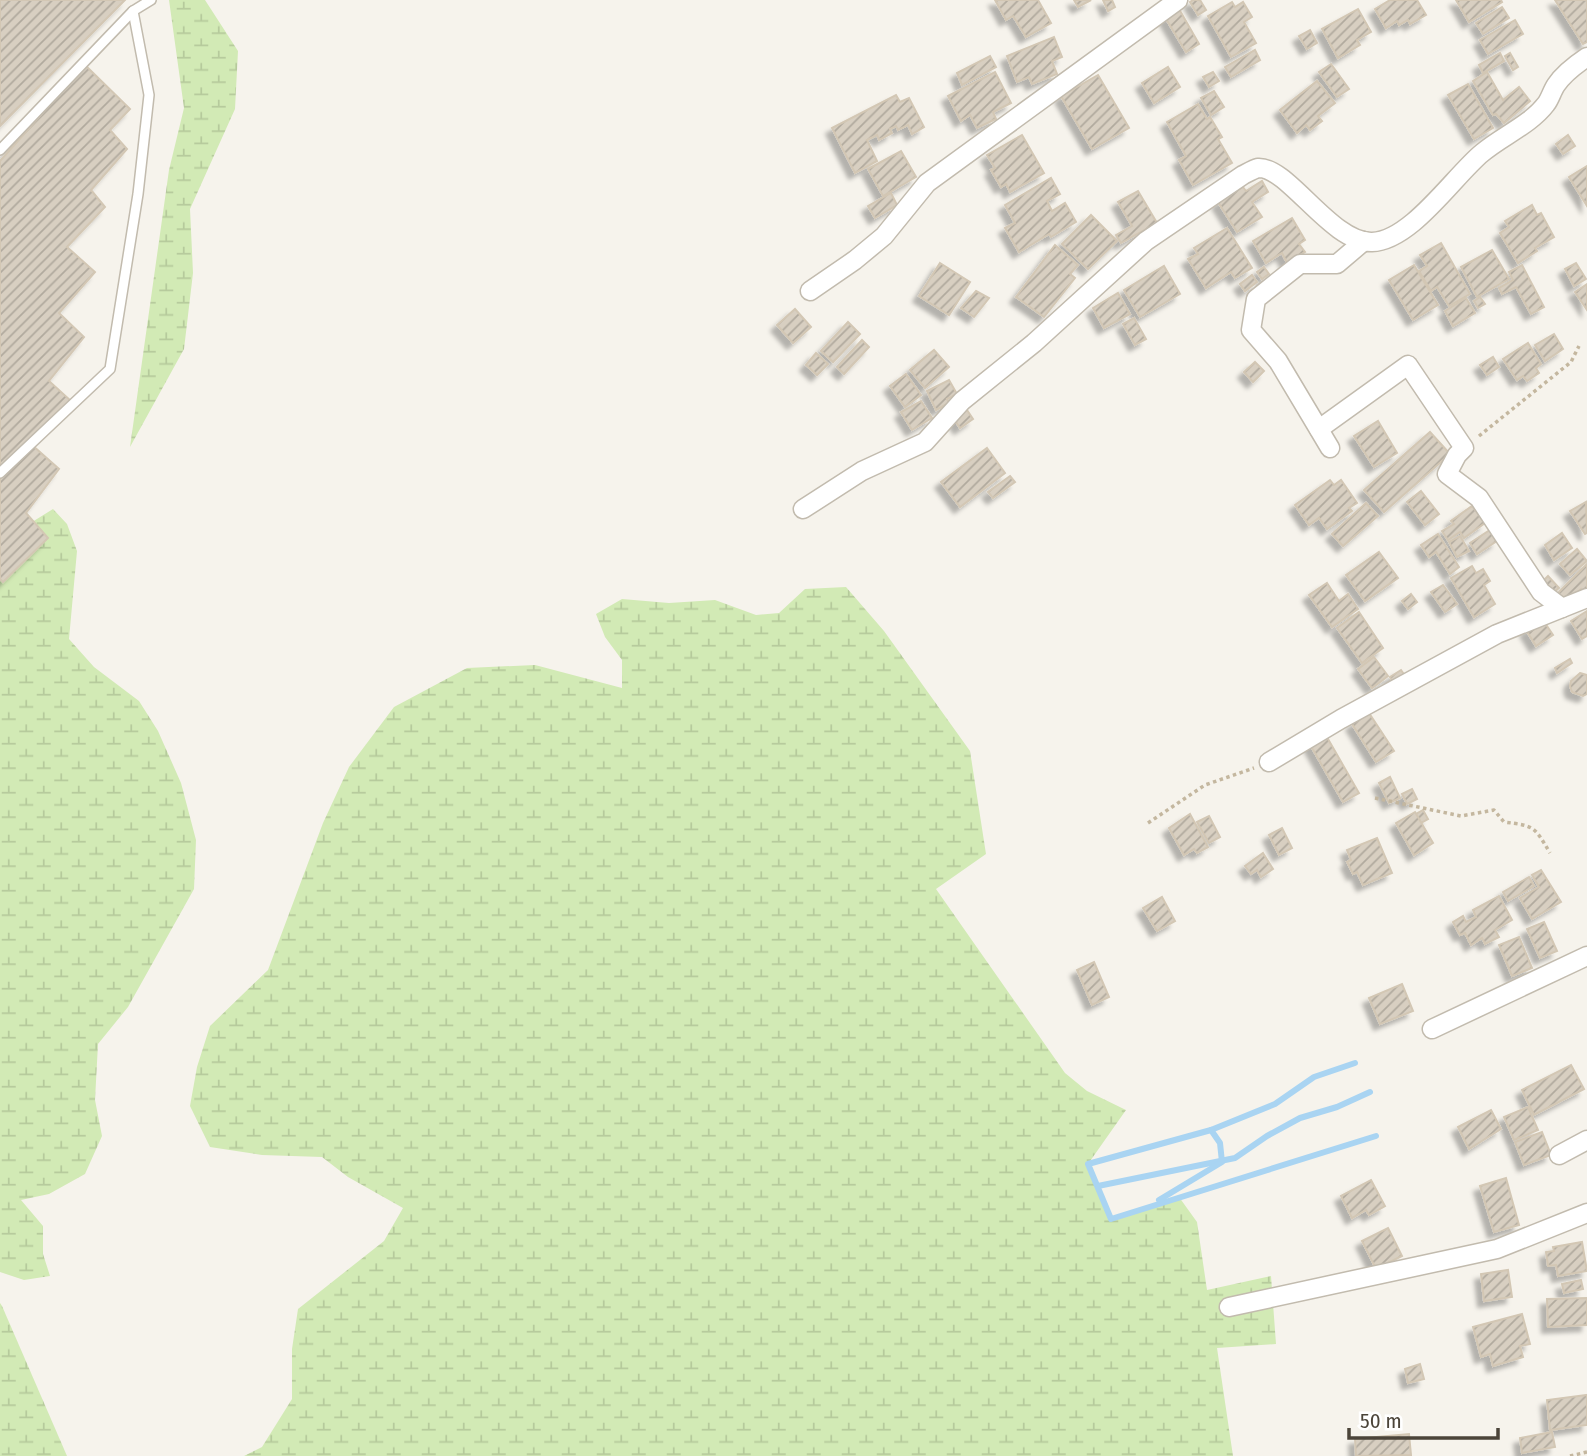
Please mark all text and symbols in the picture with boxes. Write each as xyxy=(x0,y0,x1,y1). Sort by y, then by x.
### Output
scale bar xyxy=(1349,1396,1498,1440)
text: 50 m xyxy=(1360,1408,1402,1434)

